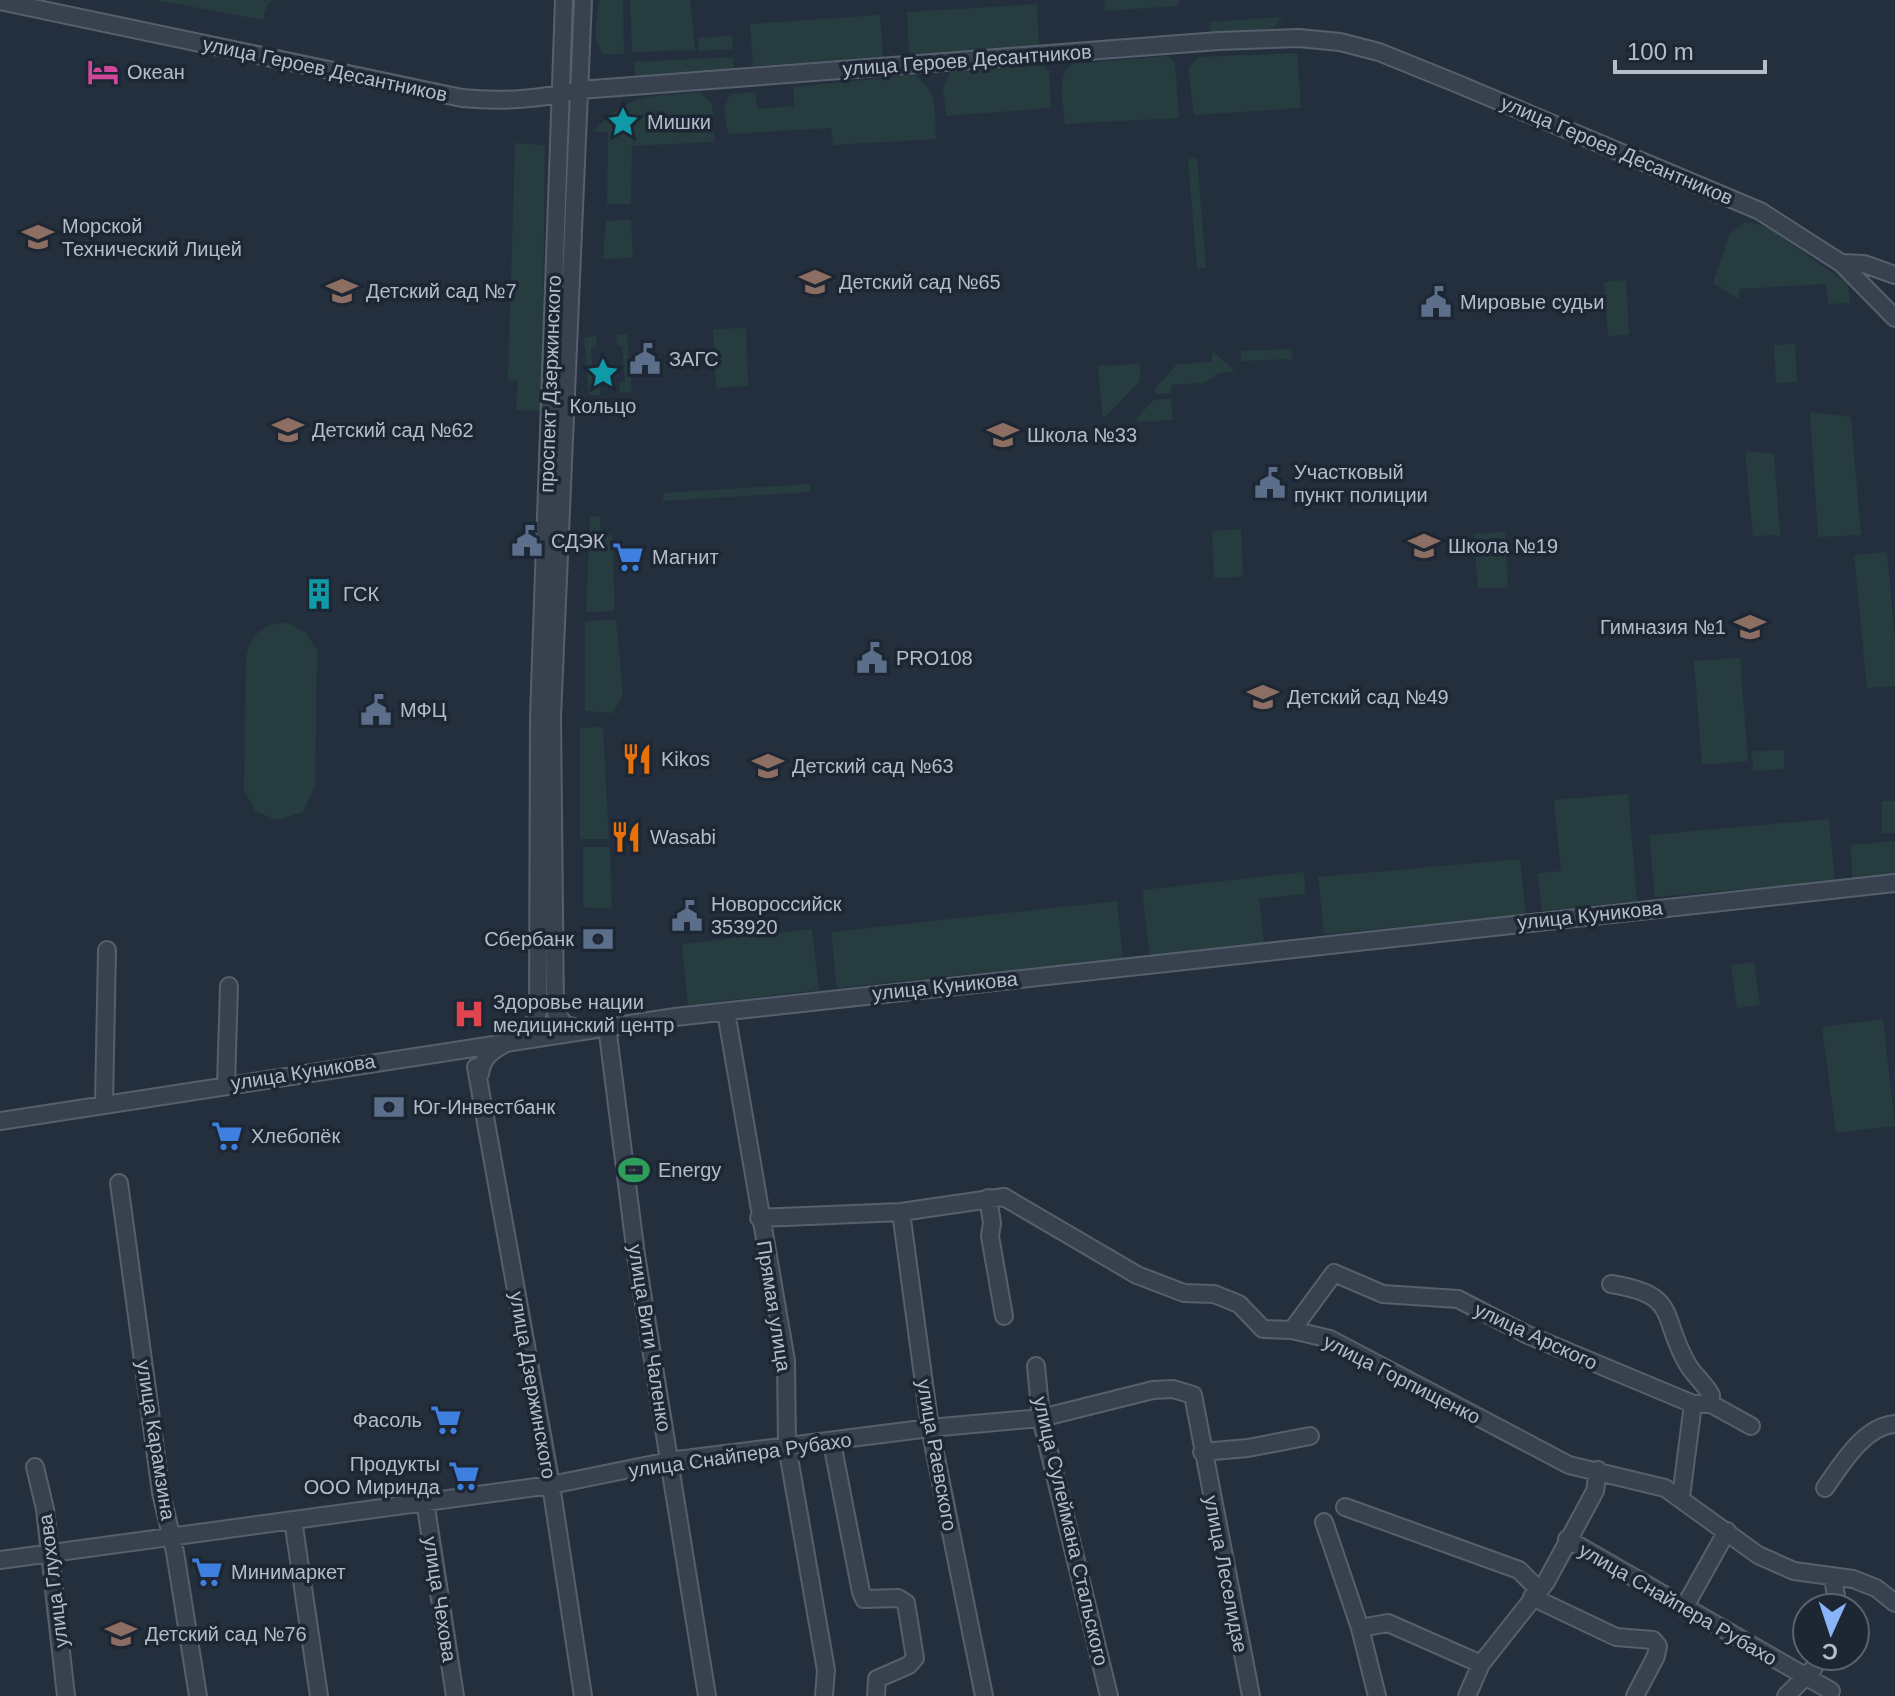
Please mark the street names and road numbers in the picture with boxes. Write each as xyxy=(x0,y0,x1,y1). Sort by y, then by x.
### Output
street label: улица Героев Десантников xyxy=(201,32,449,106)
street label: улица Героев Десантников xyxy=(842,40,1092,80)
street label: улица Героев Десантников xyxy=(1498,91,1736,209)
street label: проспект Дзержинского xyxy=(535,275,565,493)
street label: улица Куникова xyxy=(1516,896,1665,934)
street label: улица Куникова xyxy=(871,967,1020,1005)
street label: улица Куникова xyxy=(229,1050,378,1094)
street label: Прямая улица xyxy=(753,1239,795,1374)
street label: улица Вити Чаленко xyxy=(624,1243,676,1433)
street label: улица Дзержинского xyxy=(506,1290,560,1480)
street label: улица Арского xyxy=(1471,1298,1601,1374)
street label: улица Горпищенко xyxy=(1320,1330,1484,1428)
street label: улица Карамзина xyxy=(132,1358,180,1522)
street label: улица Раевского xyxy=(913,1377,961,1533)
street label: улица Сулеймана Стальского xyxy=(1029,1394,1113,1668)
street label: улица Снайпера Рубахо xyxy=(627,1428,853,1482)
street label: улица Леселидзе xyxy=(1200,1493,1252,1655)
street label: улица Глухова xyxy=(34,1512,72,1649)
street label: улица Чехова xyxy=(419,1535,461,1664)
street label: улица Снайпера Рубахо xyxy=(1575,1538,1781,1670)

